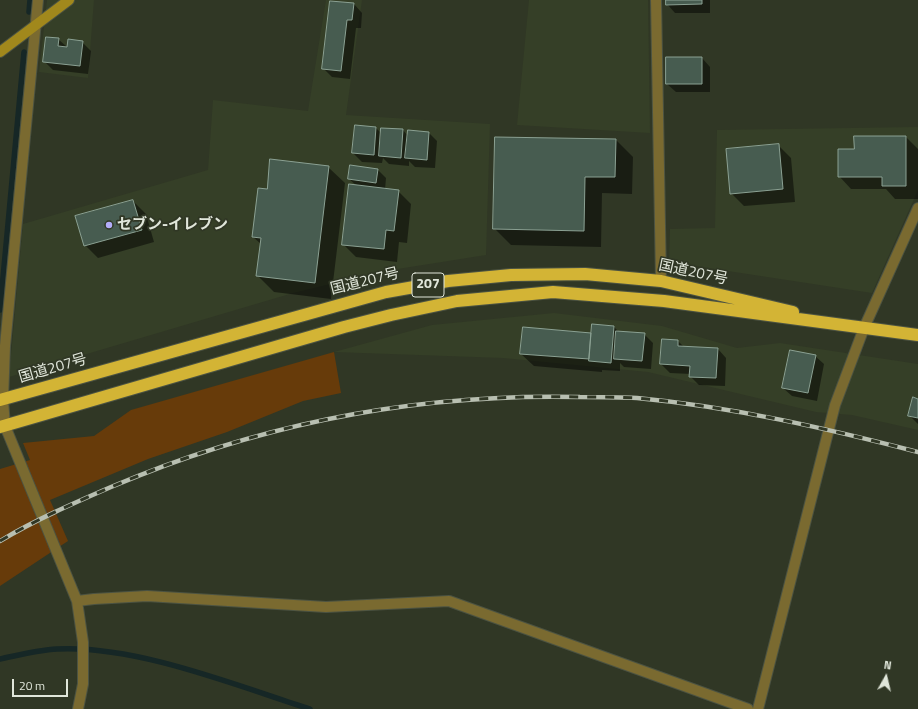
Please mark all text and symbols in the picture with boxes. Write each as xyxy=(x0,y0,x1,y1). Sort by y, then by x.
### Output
place label: セブン-イレブン xyxy=(117,216,228,234)
marker: セブン-イレブン xyxy=(104,220,114,230)
street label: 国道207号 xyxy=(657,257,729,289)
street label: 国道207号 xyxy=(329,265,401,299)
road number: 207 xyxy=(412,273,444,297)
street label: 国道207号 xyxy=(17,351,89,387)
north arrow xyxy=(866,657,906,697)
text: N xyxy=(883,657,893,674)
scale bar xyxy=(14,671,70,697)
text: 20 m xyxy=(19,676,45,695)

